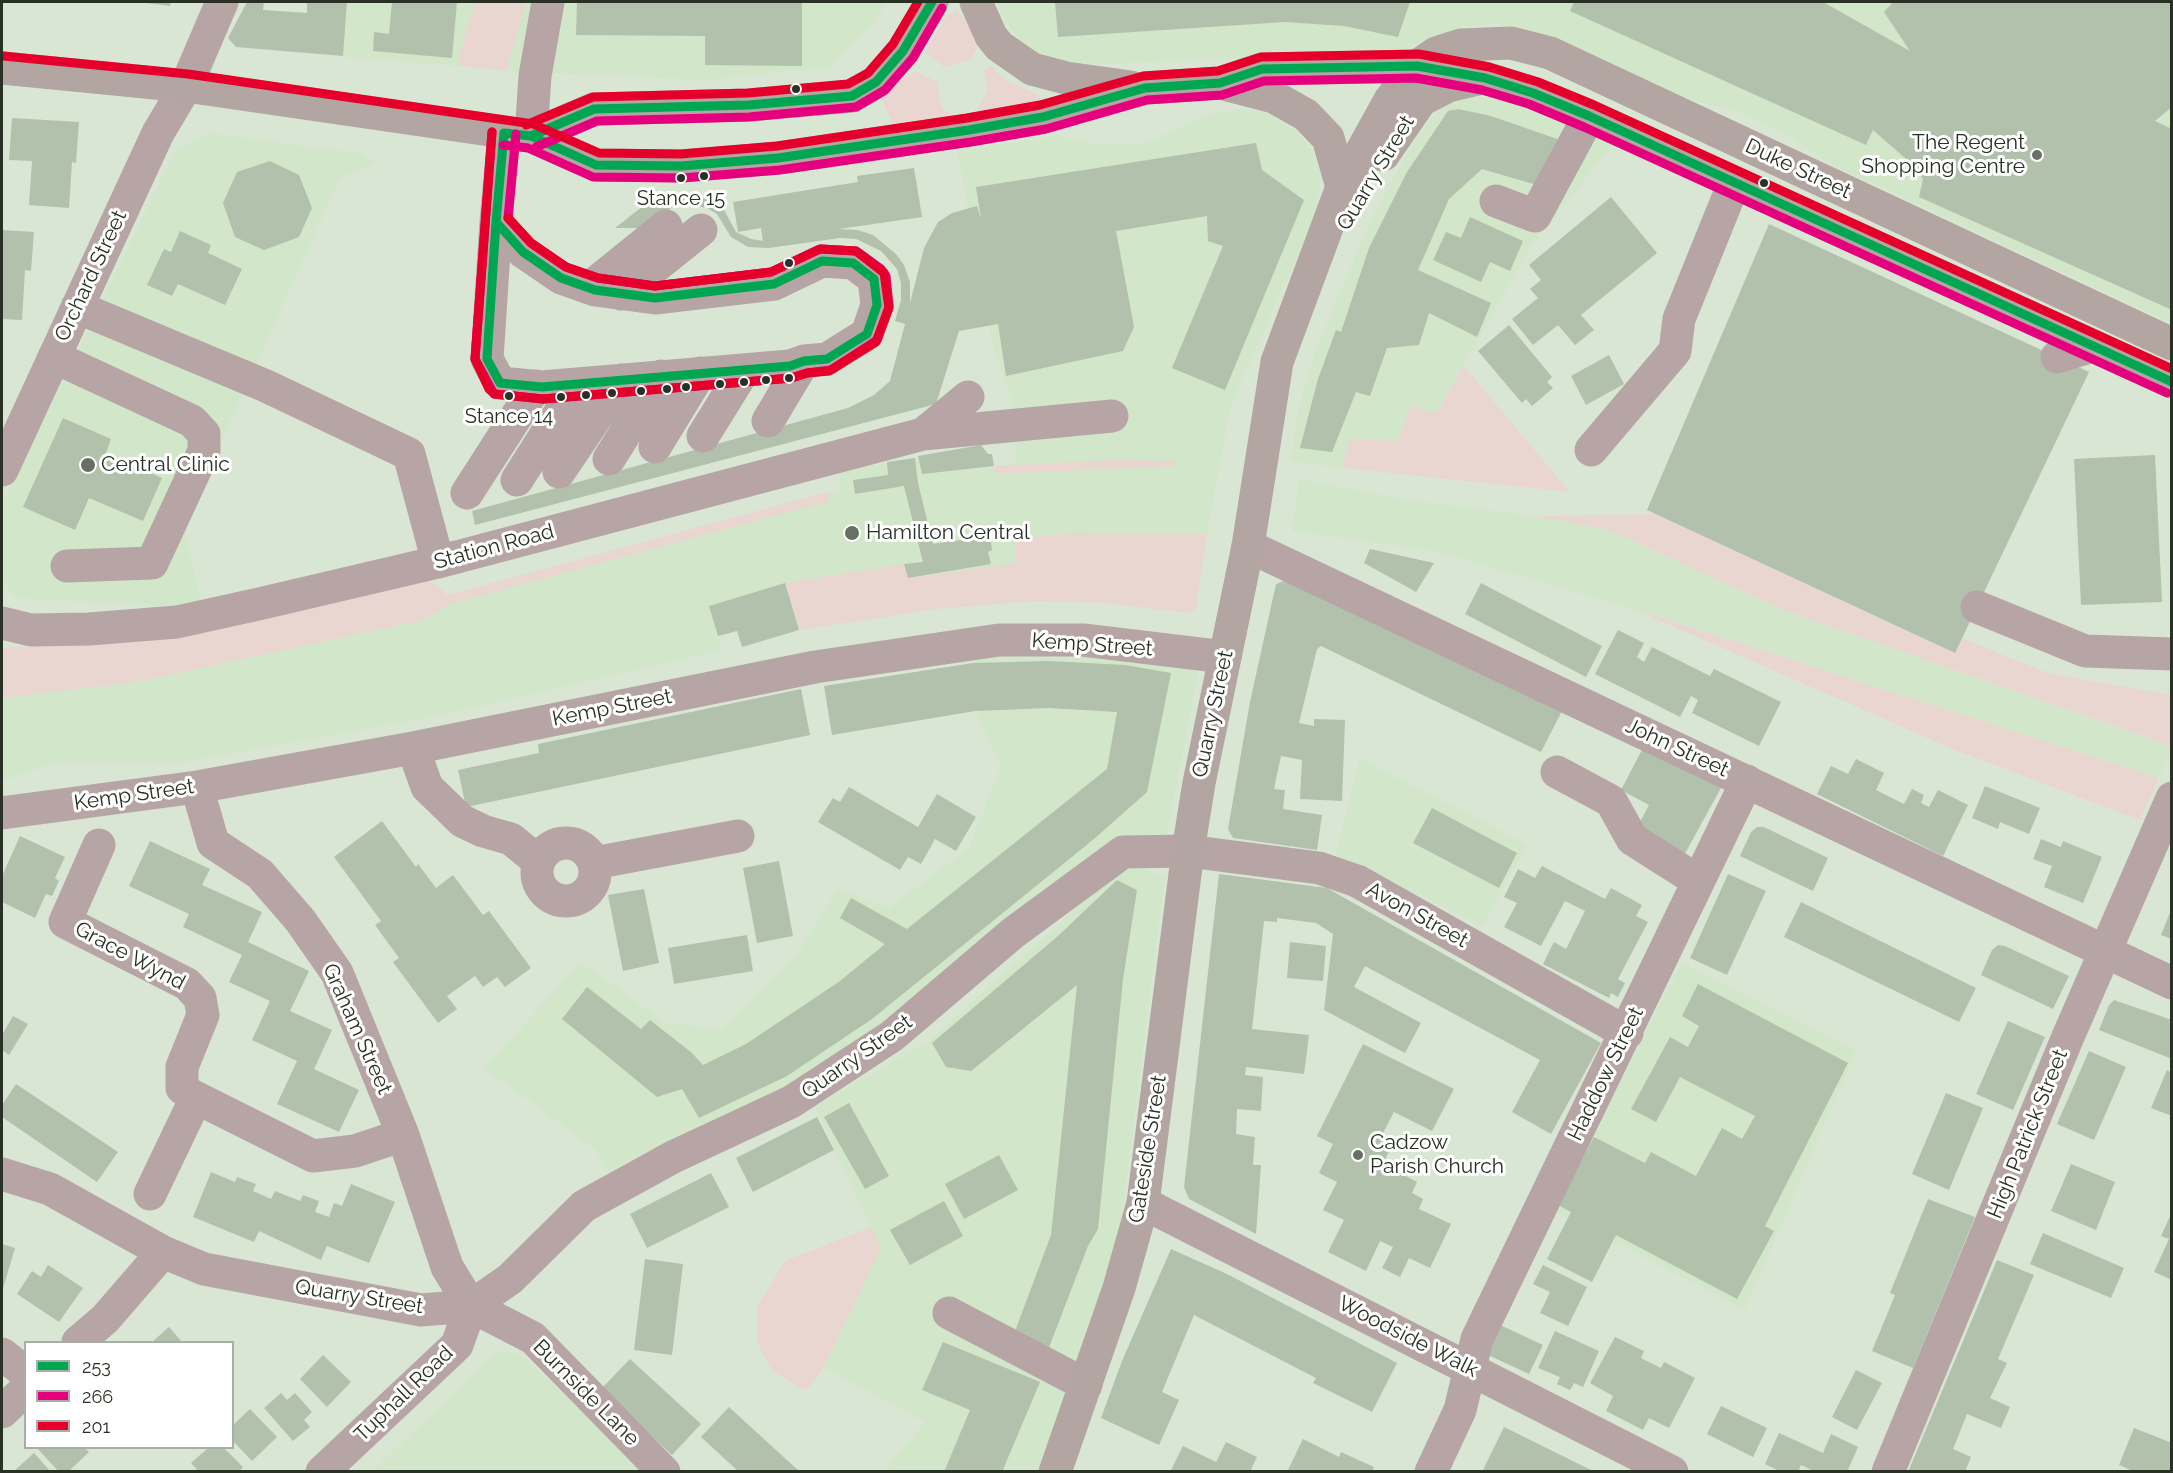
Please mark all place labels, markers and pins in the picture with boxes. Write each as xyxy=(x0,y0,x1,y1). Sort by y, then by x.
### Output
unlabelled marker xyxy=(790,83,802,95)
place label: The Regent Shopping Centre xyxy=(1861,130,2025,180)
marker: The Regent Shopping Centre xyxy=(2030,148,2044,162)
unlabelled marker xyxy=(698,170,710,182)
marker: Stance 15 xyxy=(675,172,687,184)
unlabelled marker xyxy=(1758,177,1770,189)
place label: Stance 15 xyxy=(637,187,725,211)
unlabelled marker xyxy=(783,257,795,269)
unlabelled marker xyxy=(783,372,795,384)
unlabelled marker xyxy=(760,374,772,386)
unlabelled marker xyxy=(738,376,750,388)
unlabelled marker xyxy=(714,378,726,390)
unlabelled marker xyxy=(680,381,692,393)
unlabelled marker xyxy=(661,383,673,395)
unlabelled marker xyxy=(635,385,647,397)
unlabelled marker xyxy=(606,387,618,399)
unlabelled marker xyxy=(580,389,592,401)
marker: Stance 14 xyxy=(503,390,515,402)
unlabelled marker xyxy=(555,391,567,403)
place label: Stance 14 xyxy=(465,405,553,429)
place label: Central Clinic xyxy=(101,452,230,478)
marker: Central Clinic xyxy=(79,456,97,474)
place label: Hamilton Central xyxy=(866,520,1030,546)
marker: Hamilton Central xyxy=(843,524,861,542)
place label: Cadzow Parish Church xyxy=(1370,1130,1504,1180)
marker: Cadzow Parish Church xyxy=(1351,1148,1365,1162)

